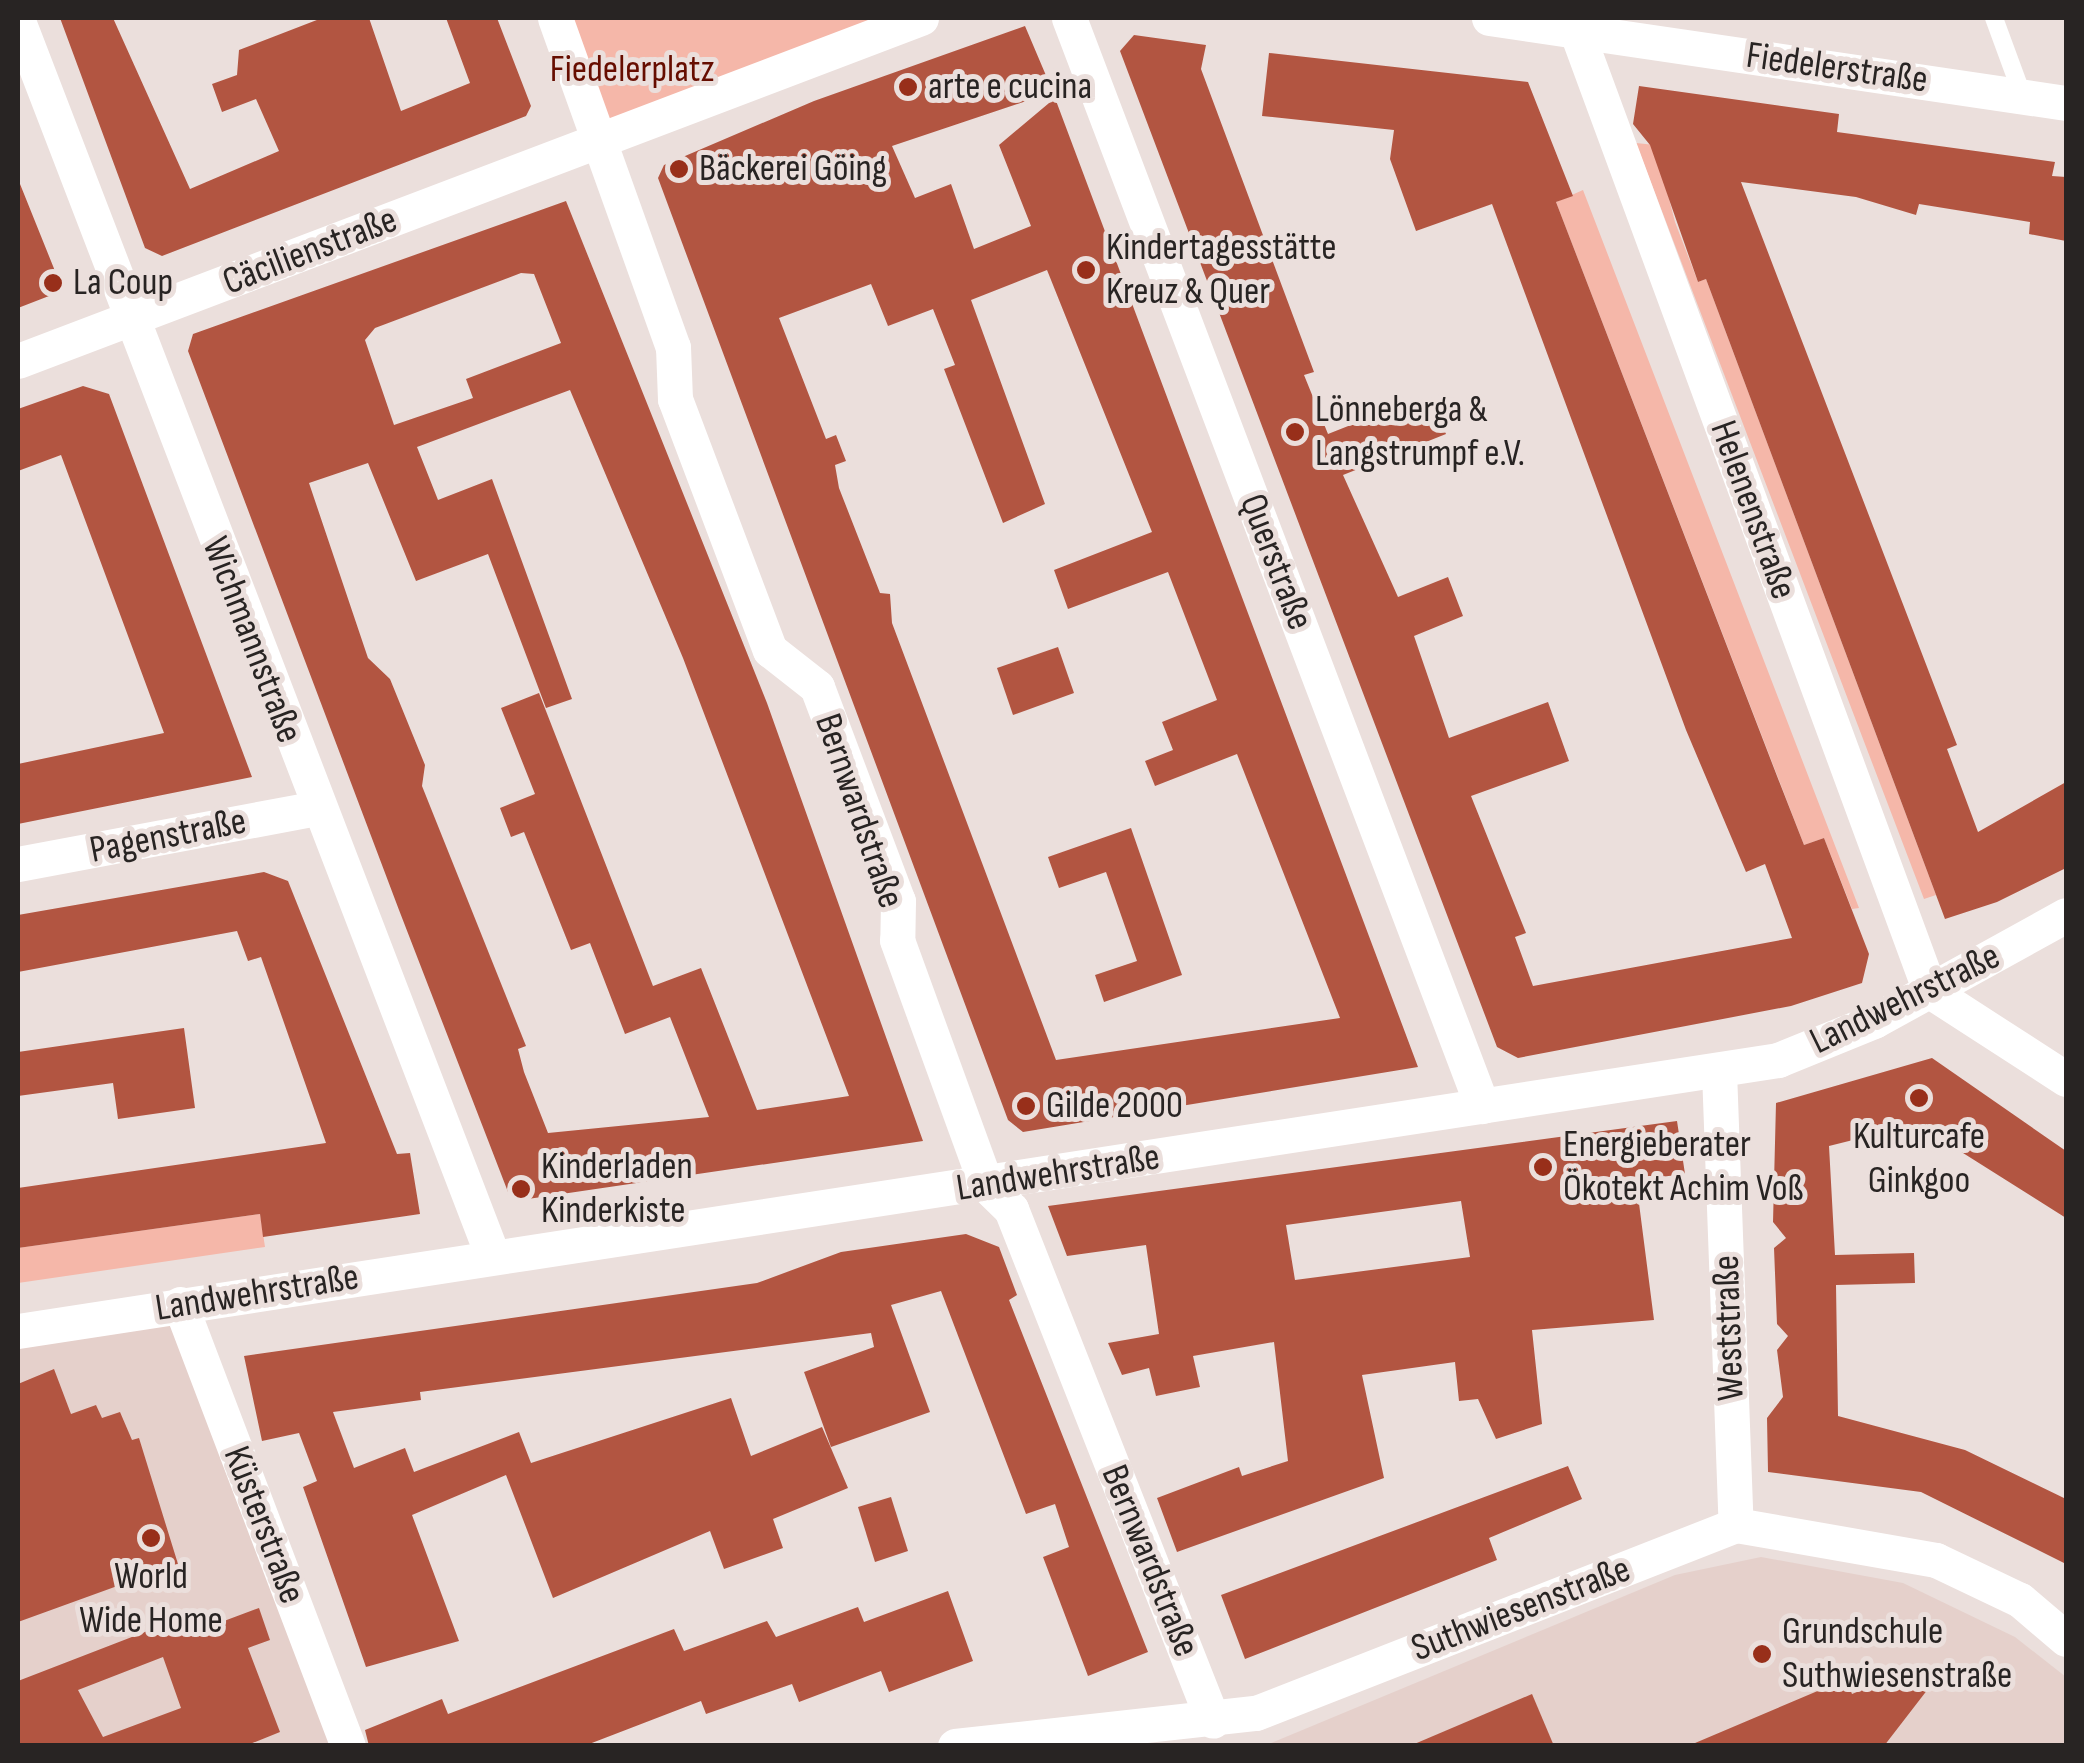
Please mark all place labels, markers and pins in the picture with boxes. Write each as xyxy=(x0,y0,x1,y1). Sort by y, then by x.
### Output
place label: arte e cucina xyxy=(928,64,1092,110)
marker: arte e cucina xyxy=(897,76,919,98)
place label: Bäckerei Göing xyxy=(699,146,887,192)
marker: Bäckerei Göing xyxy=(668,158,690,180)
place label: Kindertagesstätte Kreuz & Quer xyxy=(1106,225,1336,314)
marker: Kindertagesstätte Kreuz & Quer xyxy=(1075,259,1097,281)
place label: La Coup xyxy=(73,260,173,306)
marker: La Coup xyxy=(42,272,64,294)
place label: Lönneberga & Langstrumpf e.V. xyxy=(1315,387,1525,476)
marker: Lönneberga & Langstrumpf e.V. xyxy=(1284,421,1306,443)
place label: Gilde 2000 xyxy=(1046,1083,1183,1129)
marker: Kulturcafe Ginkgoo xyxy=(1908,1087,1930,1109)
marker: Gilde 2000 xyxy=(1015,1095,1037,1117)
place label: Kulturcafe Ginkgoo xyxy=(1853,1114,1985,1204)
place label: Energieberater Ökotekt Achim Voß xyxy=(1563,1122,1804,1212)
place label: Kinderladen Kinderkiste xyxy=(541,1144,693,1234)
marker: Energieberater Ökotekt Achim Voß xyxy=(1532,1156,1554,1178)
marker: Kinderladen Kinderkiste xyxy=(510,1178,532,1200)
marker: World Wide Home xyxy=(140,1527,162,1549)
place label: World Wide Home xyxy=(79,1554,223,1644)
place label: Grundschule Suthwiesenstraße xyxy=(1782,1609,2012,1698)
marker: Grundschule Suthwiesenstraße xyxy=(1751,1643,1773,1665)

